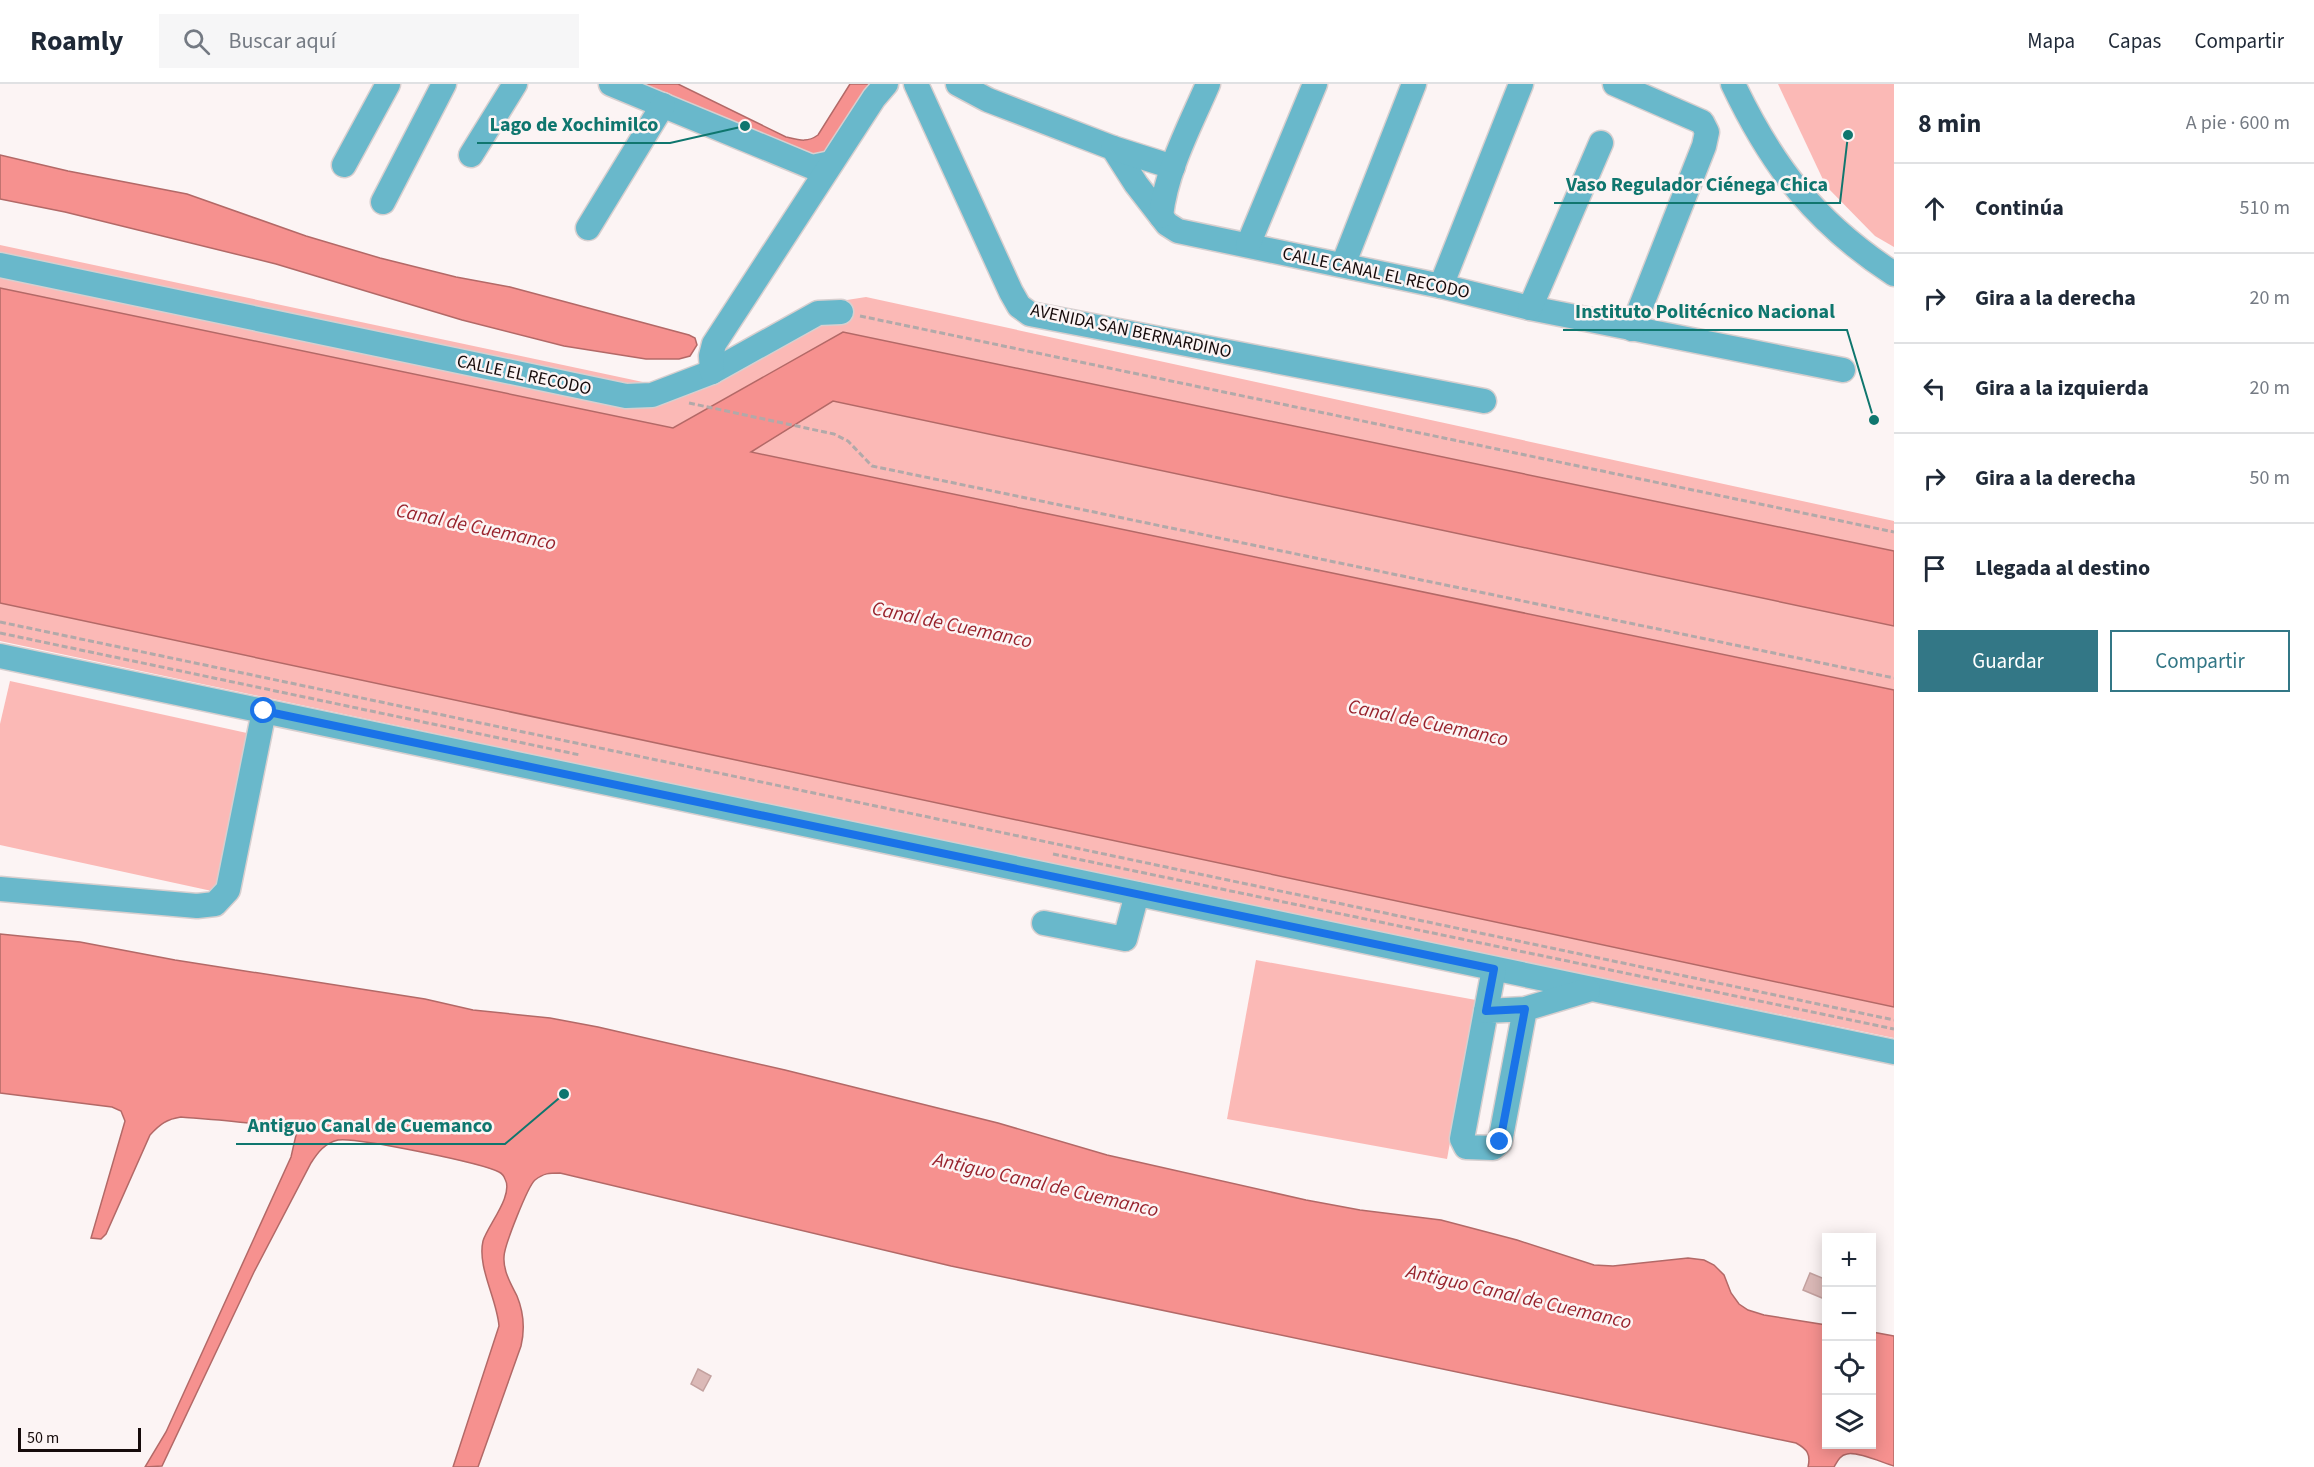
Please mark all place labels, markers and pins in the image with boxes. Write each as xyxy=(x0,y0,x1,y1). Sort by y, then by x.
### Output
callout: Lago de Xochimilco xyxy=(477,105,670,143)
callout: Vaso Regulador Ciénega Chica xyxy=(1554,165,1840,203)
callout: Instituto Politécnico Nacional xyxy=(1563,292,1847,330)
callout: Antiguo Canal de Cuemanco xyxy=(236,1106,505,1144)

